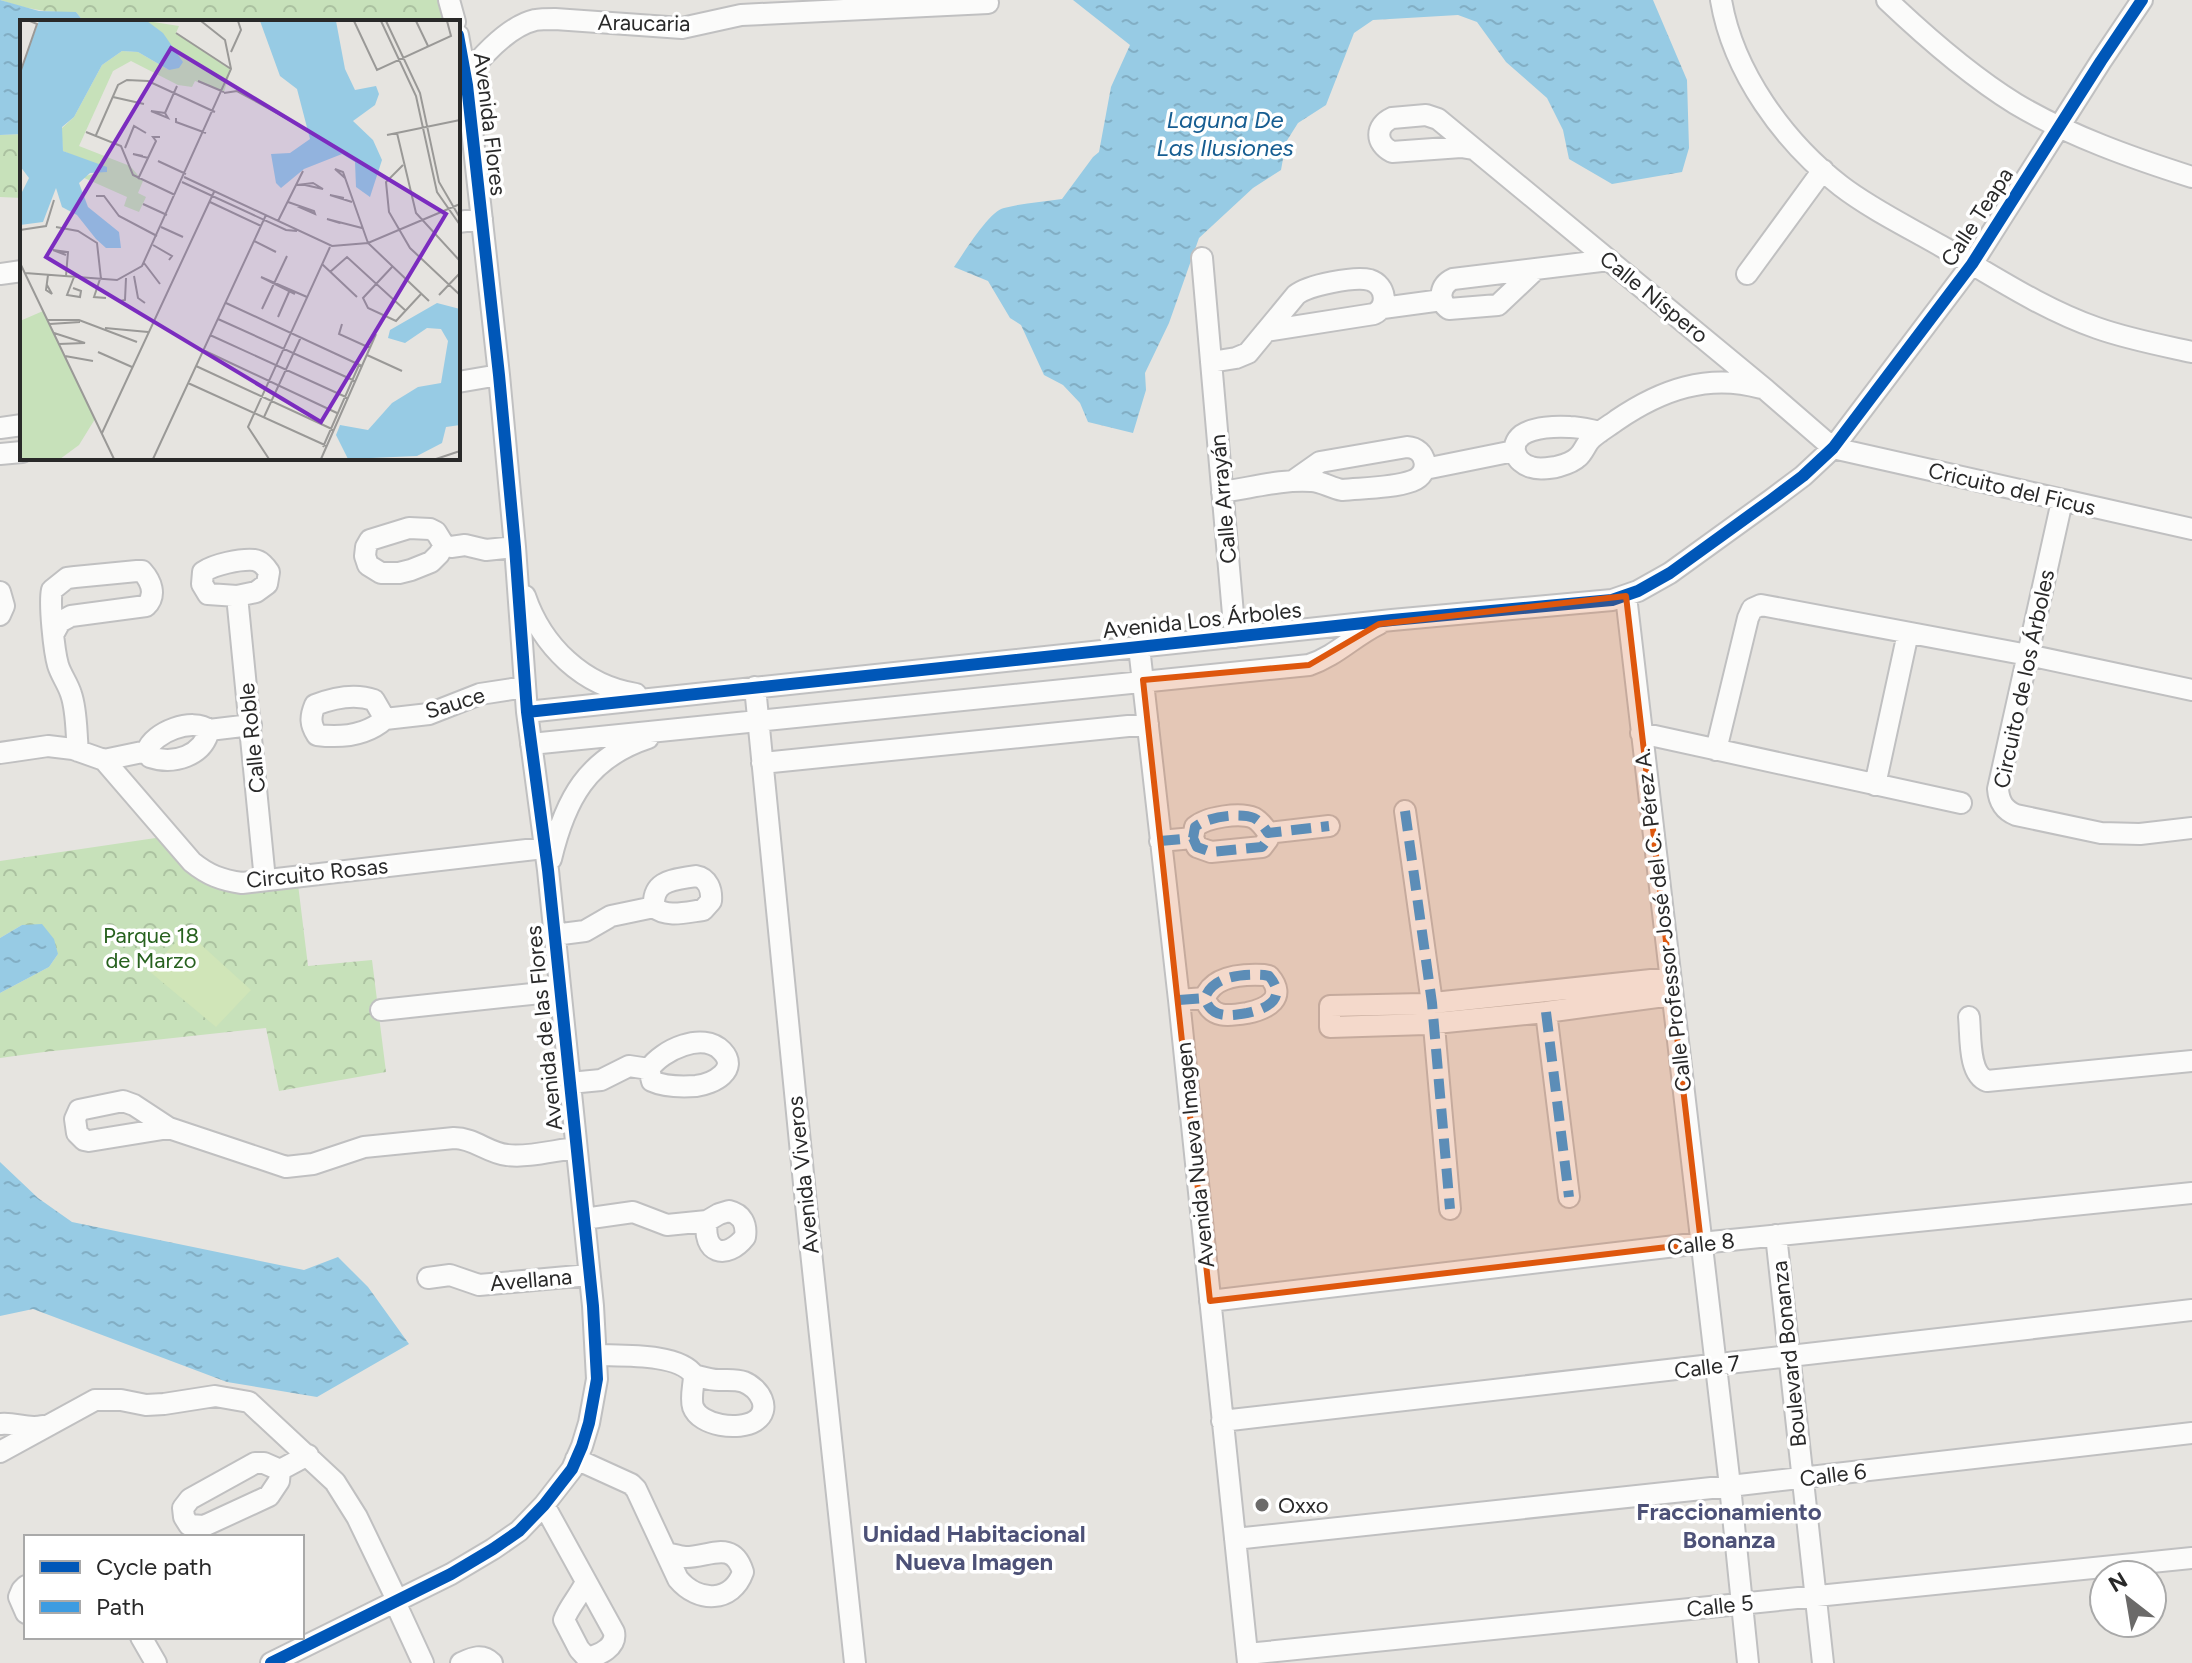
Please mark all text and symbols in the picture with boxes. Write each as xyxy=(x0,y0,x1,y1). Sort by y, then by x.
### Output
street label: Araucaria xyxy=(597,9,691,37)
inset map xyxy=(20,20,460,460)
street label: Avenida Flores xyxy=(468,51,512,197)
water label: Laguna De Las Ilusiones xyxy=(1156,105,1294,162)
street label: Calle Teapa xyxy=(1935,162,2019,272)
street label: Calle Níspero xyxy=(1594,245,1714,349)
street label: Calle Arrayán xyxy=(1204,433,1242,565)
street label: Cricuito del Ficus xyxy=(1926,457,2098,521)
street label: Circuito de los Árboles xyxy=(1988,567,2060,791)
street label: Avenida Los Árboles xyxy=(1101,596,1303,644)
street label: Sauce xyxy=(422,681,488,725)
street label: Calle Roble xyxy=(233,682,271,794)
street label: Calle Professor José del C. Pérez A. xyxy=(1629,747,1697,1093)
street label: Circuito Rosas xyxy=(245,852,389,894)
park label: Parque 18 de Marzo xyxy=(103,922,199,974)
street label: Avenida de las Flores xyxy=(520,924,568,1132)
street label: Avenida Nueva Imagen xyxy=(1170,1041,1220,1269)
street label: Avenida Viveros xyxy=(781,1095,825,1255)
street label: Calle 8 xyxy=(1666,1227,1736,1261)
street label: Boulevard Bonanza xyxy=(1766,1260,1812,1448)
street label: Avellana xyxy=(489,1263,573,1297)
street label: Calle 7 xyxy=(1673,1350,1742,1384)
street label: Calle 6 xyxy=(1798,1458,1868,1492)
place label: Oxxo xyxy=(1278,1492,1329,1519)
marker: Oxxo xyxy=(1253,1496,1271,1514)
district label: Fraccionamiento Bonanza xyxy=(1636,1497,1822,1554)
district label: Unidad Habitacional Nueva Imagen xyxy=(862,1519,1086,1576)
legend xyxy=(24,1535,304,1639)
text: Cycle path xyxy=(96,1552,212,1581)
north arrow xyxy=(2088,1559,2168,1639)
text: N xyxy=(2104,1566,2132,1598)
street label: Calle 5 xyxy=(1685,1589,1755,1623)
text: Path xyxy=(96,1592,144,1621)

